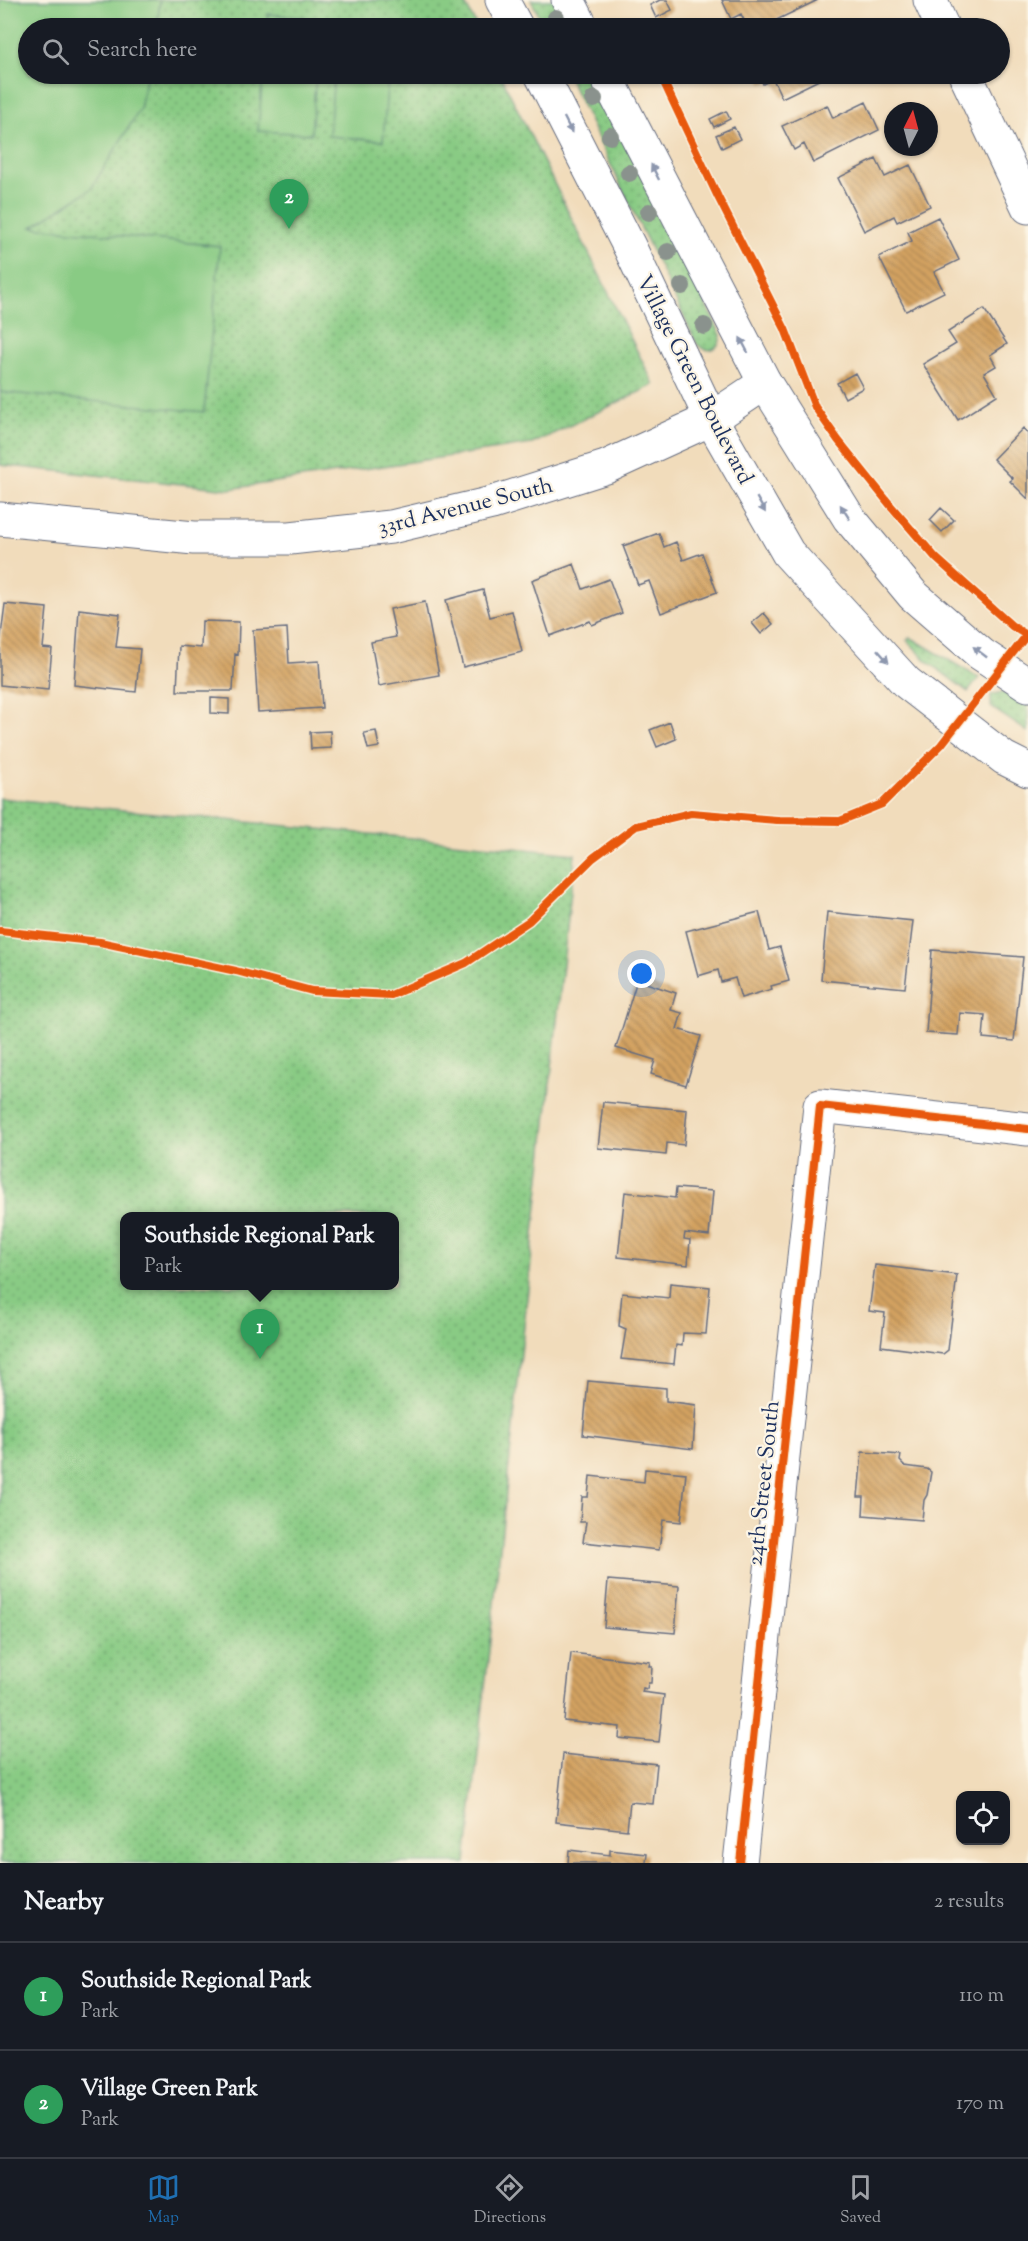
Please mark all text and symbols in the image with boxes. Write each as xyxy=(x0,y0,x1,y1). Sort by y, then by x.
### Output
search box xyxy=(18,18,1010,84)
icon: search xyxy=(39,35,72,68)
text: Search here xyxy=(87,35,197,67)
north arrow xyxy=(884,102,938,156)
one-way arrow xyxy=(564,117,573,134)
one-way arrow xyxy=(650,163,660,180)
pin: 2 xyxy=(270,180,308,229)
street label: Village Green Boulevard xyxy=(627,270,760,491)
one-way arrow xyxy=(739,336,749,353)
street label: 33rd Avenue South xyxy=(375,471,557,545)
one-way arrow xyxy=(755,497,766,513)
one-way arrow xyxy=(840,503,851,520)
one-way arrow xyxy=(972,646,987,658)
one-way arrow xyxy=(875,649,889,663)
your location xyxy=(627,959,656,988)
popup xyxy=(120,1212,399,1290)
text: Southside Regional Park xyxy=(144,1221,375,1253)
text: Park xyxy=(144,1253,182,1282)
pin: 1 xyxy=(240,1310,280,1359)
street label: 24th Street South xyxy=(740,1399,790,1568)
map controls xyxy=(956,1791,1010,1845)
button: locate xyxy=(956,1791,1010,1845)
text: Nearby xyxy=(24,1884,104,1921)
text: 2 results xyxy=(934,1888,1004,1917)
text: Southside Regional Park xyxy=(81,1966,312,1998)
text: 1 xyxy=(40,1982,47,2011)
text: 110 m xyxy=(959,1982,1004,2011)
text: Park xyxy=(81,1998,119,2027)
text: Village Green Park xyxy=(81,2074,258,2106)
text: 2 xyxy=(39,2090,48,2119)
text: 170 m xyxy=(956,2090,1004,2119)
text: Park xyxy=(81,2106,119,2135)
tab: Map xyxy=(147,2171,180,2230)
tab: Directions xyxy=(474,2171,546,2230)
tab: Saved xyxy=(840,2171,881,2230)

